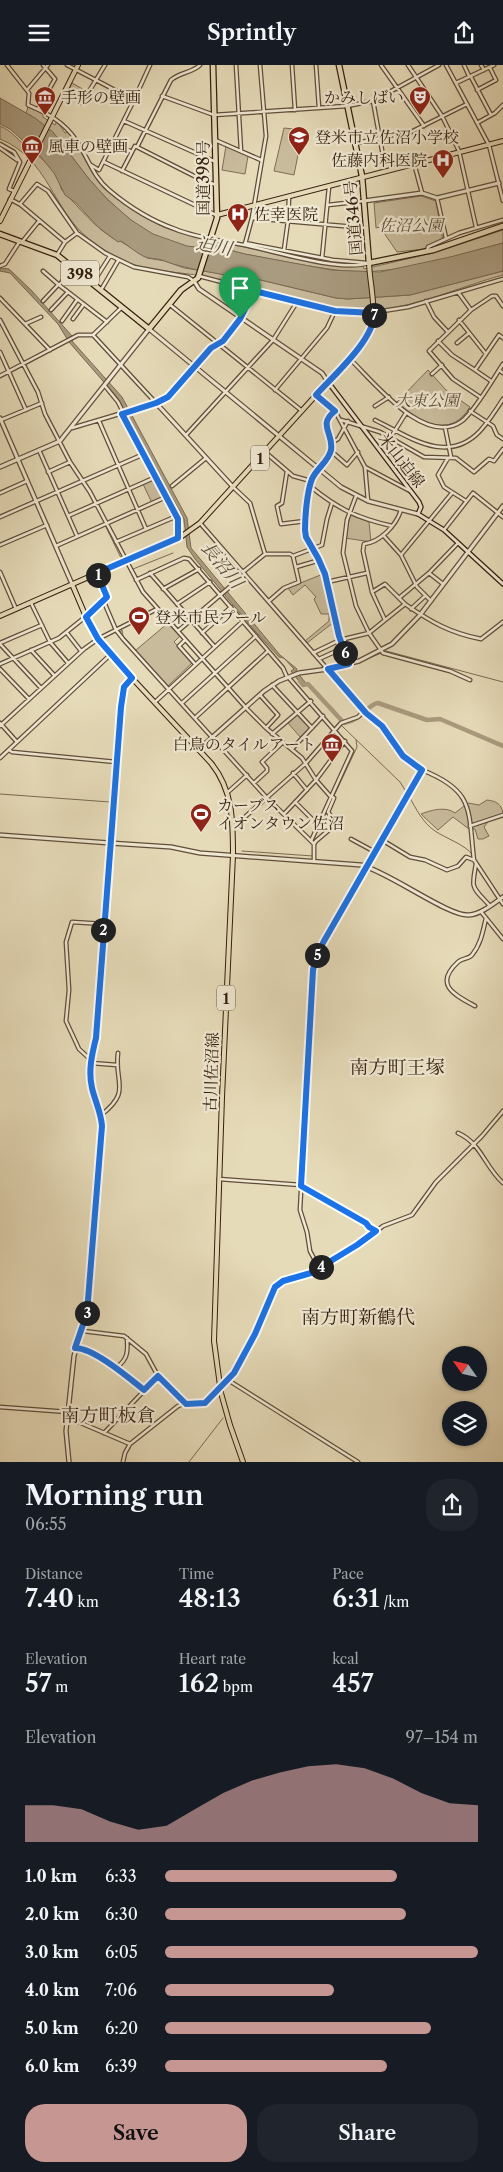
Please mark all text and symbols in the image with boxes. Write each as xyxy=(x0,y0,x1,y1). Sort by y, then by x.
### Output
icon: menu xyxy=(25,19,53,47)
text: Sprintly xyxy=(207,19,296,46)
icon: share xyxy=(450,19,478,47)
museum icon: 手形の壁画 xyxy=(33,85,57,116)
theatre icon: かみしばい xyxy=(408,85,432,116)
place label: 手形の壁画 xyxy=(61,87,141,107)
place label: かみしばい xyxy=(324,87,404,107)
school or university icon: 登米市立佐沼小学校 xyxy=(287,125,311,156)
place label: 登米市立佐沼小学校 xyxy=(315,127,459,147)
museum icon: 風車の壁画 xyxy=(20,134,44,165)
place label: 風車の壁画 xyxy=(48,136,128,156)
street label: 国道398号 xyxy=(193,140,213,216)
hospital icon: 佐藤内科医院 xyxy=(431,148,455,179)
place label: 佐藤内科医院 xyxy=(331,150,427,170)
street label: 国道346号 xyxy=(340,180,366,256)
hospital icon: 佐幸医院 xyxy=(226,202,250,233)
place label: 佐幸医院 xyxy=(254,204,318,224)
park label: 佐沼公園 xyxy=(379,215,446,235)
water label: 迫川 xyxy=(194,232,236,260)
road number: 398 xyxy=(61,261,99,285)
pin xyxy=(219,267,261,318)
icon: arrive xyxy=(226,274,254,302)
pin: 7 xyxy=(362,303,386,327)
text: 7 xyxy=(371,306,378,324)
park label: 大東公園 xyxy=(395,390,462,410)
street label: 米山迫線 xyxy=(374,429,430,491)
road number: 1 xyxy=(251,445,269,471)
water label: 長沼川 xyxy=(196,537,249,594)
pin: 1 xyxy=(86,563,110,587)
text: 1 xyxy=(95,566,102,584)
sports icon: 登米市民プール xyxy=(127,605,151,636)
place label: 登米市民プール xyxy=(155,607,266,627)
pin: 6 xyxy=(332,641,358,665)
text: 6 xyxy=(341,644,350,662)
museum icon: 白鳥のタイルアート xyxy=(320,732,344,763)
place label: 白鳥のタイルアート xyxy=(173,734,316,754)
place label: カーブス イオンタウン佐沼 xyxy=(217,795,344,833)
sports icon: カーブス イオンタウン佐沼 xyxy=(189,802,213,833)
pin: 2 xyxy=(90,917,116,943)
text: 2 xyxy=(99,921,108,939)
pin: 5 xyxy=(304,943,330,967)
text: 5 xyxy=(314,946,321,964)
road number: 1 xyxy=(217,985,235,1011)
street label: 古川佐沼線 xyxy=(200,1032,222,1112)
district label: 南方町王塚 xyxy=(349,1056,445,1079)
pin: 4 xyxy=(308,1255,334,1279)
text: 4 xyxy=(317,1258,326,1276)
pin: 3 xyxy=(74,1301,100,1325)
text: 3 xyxy=(84,1304,91,1322)
district label: 南方町新鶴代 xyxy=(301,1306,415,1329)
north arrow xyxy=(442,1346,488,1391)
map controls xyxy=(442,1346,487,1446)
button: layers xyxy=(442,1401,487,1446)
district label: 南方町板倉 xyxy=(60,1404,156,1427)
text: Morning run xyxy=(25,1478,204,1512)
button: share xyxy=(426,1479,478,1531)
text: 06:55 xyxy=(25,1514,66,1534)
text: Distance xyxy=(25,1565,83,1583)
text: Time xyxy=(179,1565,214,1583)
text: Pace xyxy=(332,1565,364,1583)
text: 7.40 xyxy=(25,1583,74,1614)
text: 48:13 xyxy=(179,1583,241,1614)
text: 6:31 xyxy=(332,1583,379,1614)
text: km xyxy=(74,1593,99,1611)
text: /km xyxy=(379,1593,409,1611)
text: Elevation xyxy=(25,1650,88,1668)
text: Heart rate xyxy=(179,1650,246,1668)
text: kcal xyxy=(332,1650,359,1668)
text: 57 xyxy=(25,1668,52,1699)
text: 162 xyxy=(179,1668,219,1699)
text: 457 xyxy=(332,1668,374,1699)
text: m xyxy=(52,1678,68,1696)
text: bpm xyxy=(219,1678,253,1696)
text: Elevation xyxy=(25,1727,96,1747)
text: 97–154 m xyxy=(406,1727,478,1747)
text: 1.0 km xyxy=(25,1866,77,1886)
text: 6:33 xyxy=(105,1866,136,1886)
text: 2.0 km xyxy=(25,1904,79,1924)
text: 6:30 xyxy=(105,1904,138,1924)
text: 3.0 km xyxy=(25,1942,79,1962)
text: 6:05 xyxy=(105,1942,138,1962)
text: 4.0 km xyxy=(25,1980,79,2000)
text: 7:06 xyxy=(105,1980,137,2000)
text: 5.0 km xyxy=(25,2018,79,2038)
text: 6:20 xyxy=(105,2018,138,2038)
text: 6.0 km xyxy=(25,2056,79,2076)
text: 6:39 xyxy=(105,2056,137,2076)
button: Save xyxy=(25,2104,247,2162)
button: Share xyxy=(257,2104,478,2162)

